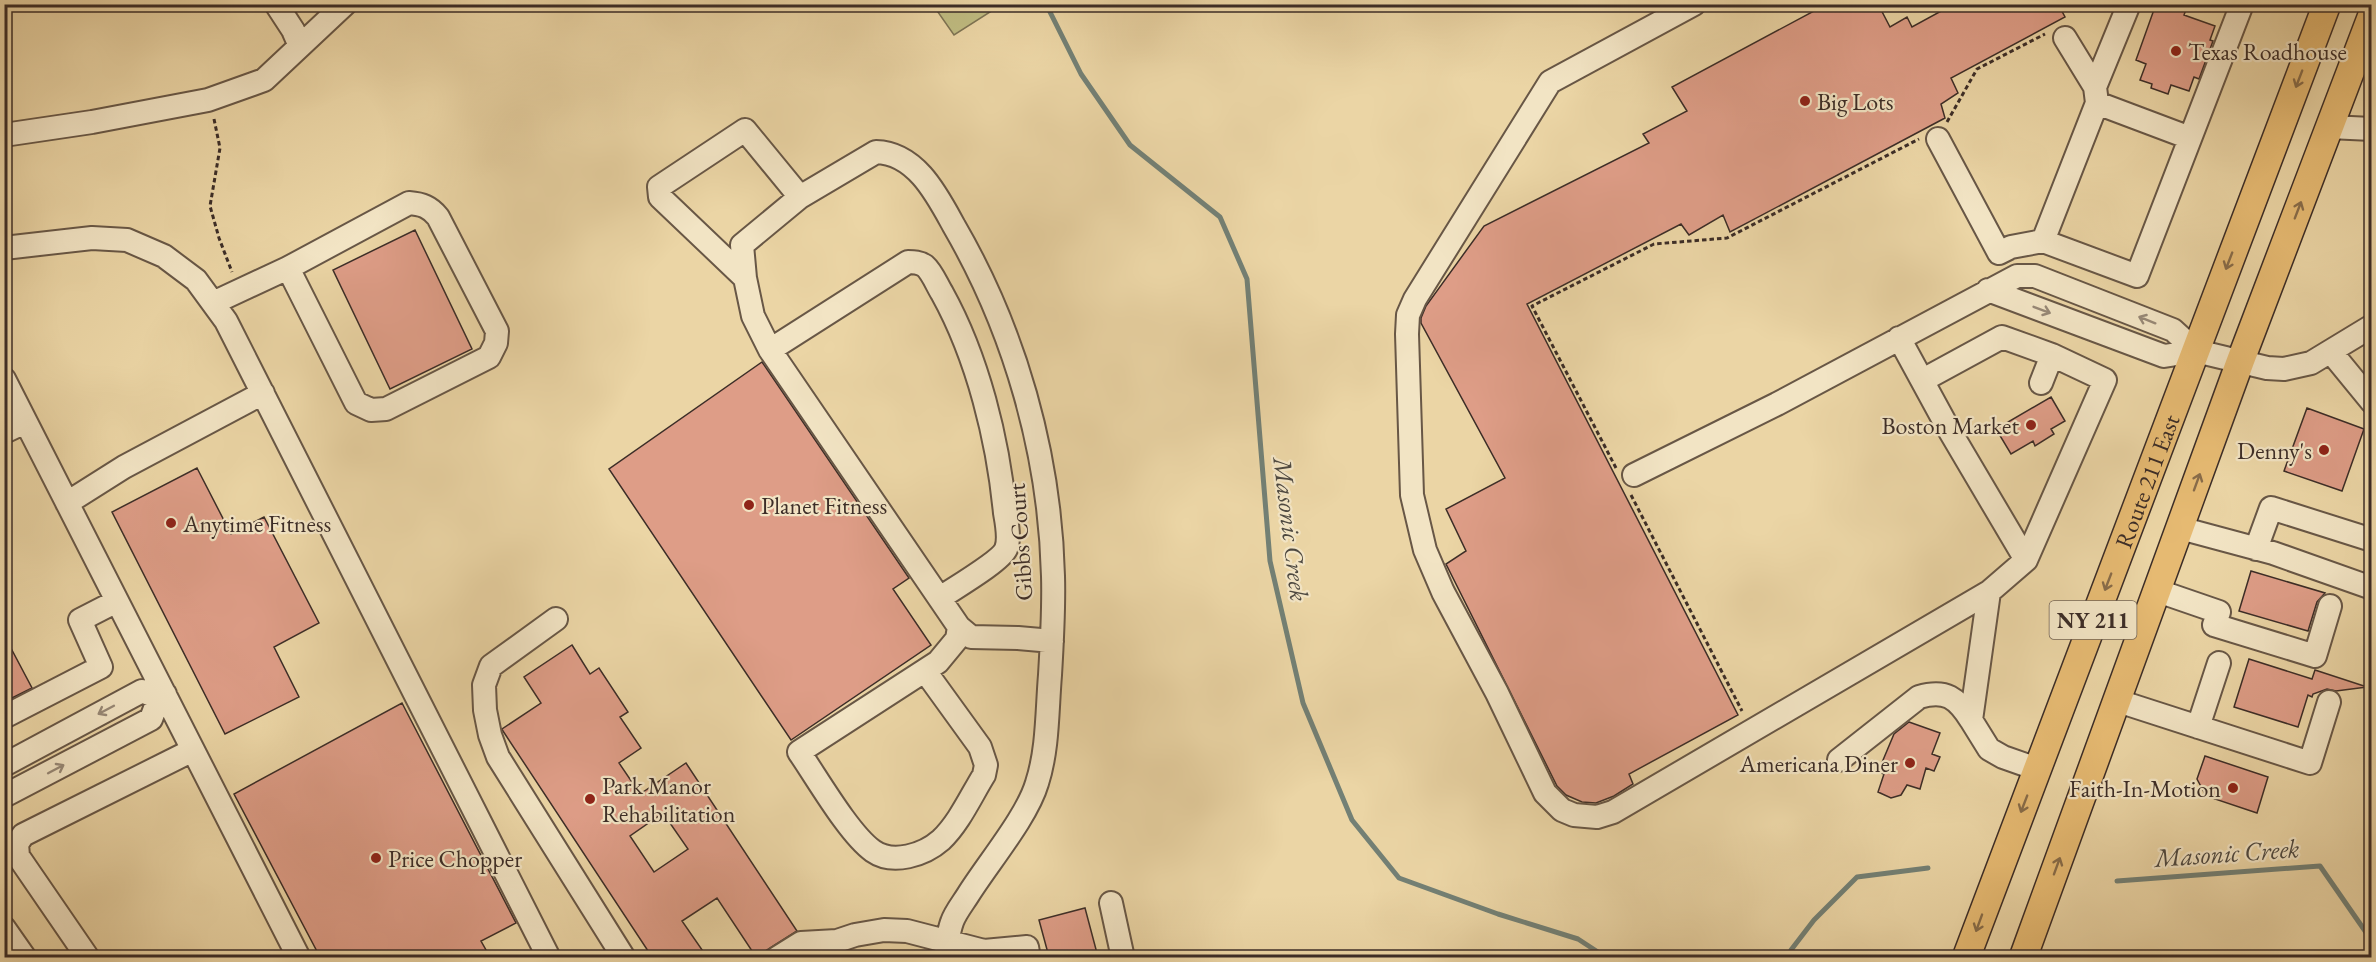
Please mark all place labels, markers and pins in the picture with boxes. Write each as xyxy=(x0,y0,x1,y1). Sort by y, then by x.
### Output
place label: Texas Roadhouse xyxy=(2188,36,2347,67)
marker: Texas Roadhouse xyxy=(2169,44,2183,58)
place label: Big Lots xyxy=(1817,86,1893,117)
marker: Big Lots xyxy=(1798,94,1812,108)
place label: Boston Market xyxy=(1882,410,2019,441)
marker: Boston Market xyxy=(2024,418,2038,432)
place label: Denny's xyxy=(2237,435,2312,466)
marker: Denny's xyxy=(2317,443,2331,457)
place label: Planet Fitness xyxy=(761,490,887,521)
marker: Planet Fitness xyxy=(742,498,756,512)
place label: Anytime Fitness xyxy=(182,508,331,539)
marker: Anytime Fitness xyxy=(164,516,178,530)
place label: Americana Diner xyxy=(1738,748,1898,779)
marker: Americana Diner xyxy=(1903,756,1917,770)
place label: Park Manor Rehabilitation xyxy=(602,770,736,829)
place label: Faith-In-Motion xyxy=(2069,773,2221,804)
marker: Faith-In-Motion xyxy=(2226,781,2240,795)
marker: Park Manor Rehabilitation xyxy=(583,792,597,806)
place label: Price Chopper xyxy=(388,843,522,874)
marker: Price Chopper xyxy=(369,851,383,865)

